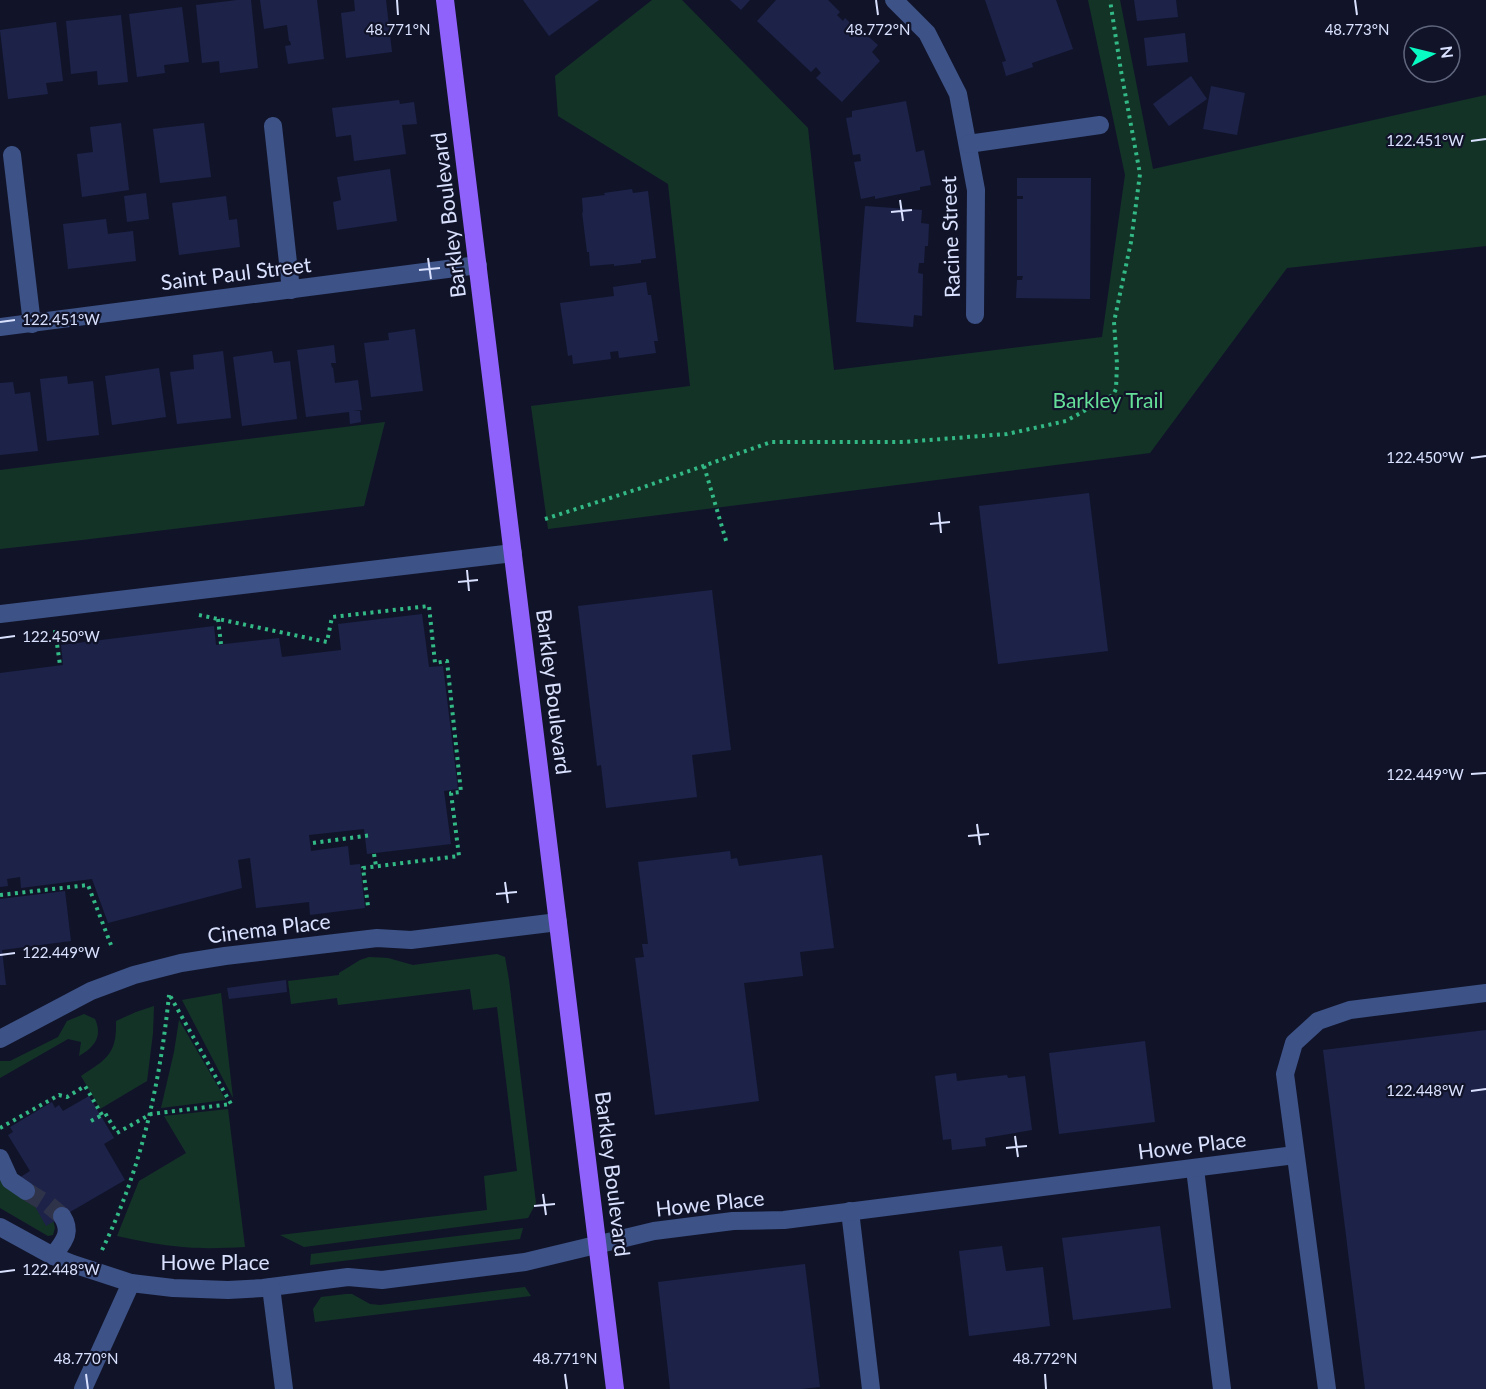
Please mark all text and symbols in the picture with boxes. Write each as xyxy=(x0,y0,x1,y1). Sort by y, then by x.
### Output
text: 48.771°N xyxy=(366,20,430,38)
text: 48.772°N xyxy=(846,20,910,38)
text: 48.773°N xyxy=(1325,20,1389,38)
north arrow xyxy=(1402,24,1462,84)
text: N xyxy=(1437,45,1458,59)
street label: Barkley Boulevard xyxy=(425,131,470,299)
text: 122.451°W xyxy=(1386,131,1464,149)
street label: Racine Street xyxy=(935,175,964,298)
street label: Saint Paul Street xyxy=(159,251,313,294)
text: 122.451°W xyxy=(22,310,100,328)
park label: Barkley Trail xyxy=(1053,387,1164,412)
text: 122.450°W xyxy=(1386,448,1464,466)
street label: Barkley Boulevard xyxy=(532,608,577,776)
text: 122.450°W xyxy=(22,627,100,645)
text: 122.449°W xyxy=(1386,765,1464,783)
street label: Cinema Place xyxy=(206,908,332,947)
text: 122.449°W xyxy=(22,943,100,961)
text: 122.448°W xyxy=(1386,1081,1464,1099)
street label: Barkley Boulevard xyxy=(591,1090,636,1258)
street label: Howe Place xyxy=(1136,1125,1248,1164)
street label: Howe Place xyxy=(654,1184,765,1221)
street label: Howe Place xyxy=(160,1249,270,1274)
text: 122.448°W xyxy=(22,1260,100,1278)
text: 48.770°N xyxy=(54,1349,118,1367)
text: 48.771°N xyxy=(533,1349,597,1367)
text: 48.772°N xyxy=(1013,1349,1077,1367)

